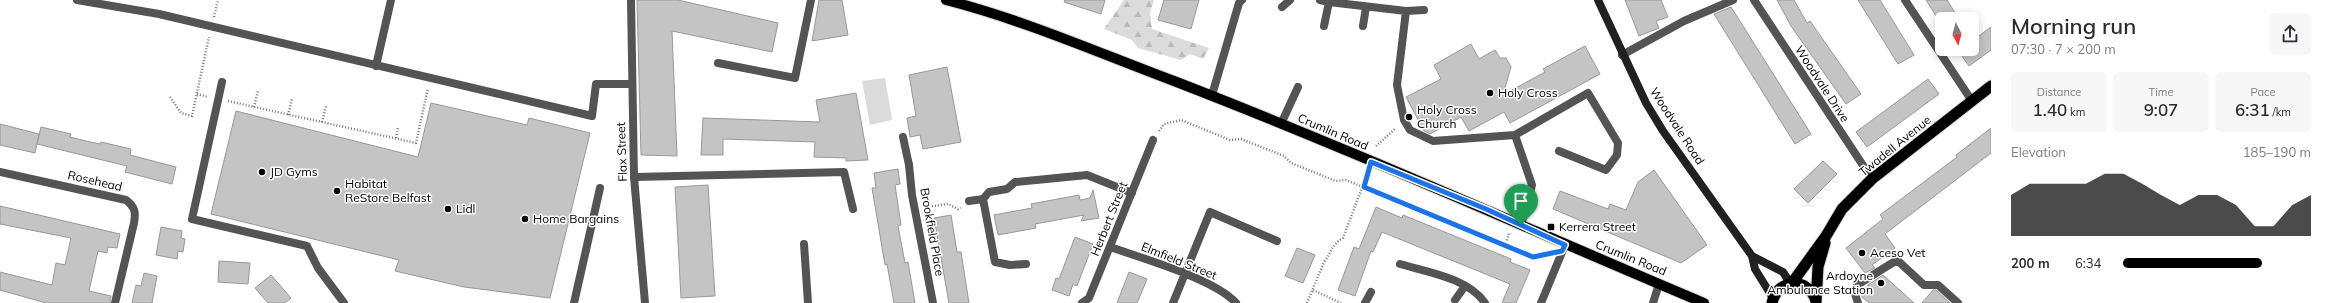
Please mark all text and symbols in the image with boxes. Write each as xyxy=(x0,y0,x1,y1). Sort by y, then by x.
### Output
north arrow xyxy=(1935,12,1979,56)
map controls xyxy=(1935,12,1979,56)
text: Morning run xyxy=(2011,12,2136,40)
button: share xyxy=(2269,13,2311,55)
text: 07:30 · 7 × 200 m xyxy=(2011,41,2116,57)
street label: Woodvale Drive xyxy=(1792,43,1853,125)
street label: Woodvale Road xyxy=(1647,84,1708,167)
place label: Holy Cross xyxy=(1498,85,1558,100)
text: Distance xyxy=(2037,85,2081,99)
text: Time xyxy=(2149,85,2173,99)
text: Pace xyxy=(2251,85,2275,99)
marker: Holy Cross xyxy=(1485,88,1495,98)
text: 1.40 xyxy=(2033,99,2067,120)
text: 9:07 xyxy=(2144,99,2178,120)
text: 6:31 xyxy=(2235,99,2270,120)
place label: Holy Cross Church xyxy=(1417,102,1477,131)
text: km xyxy=(2067,105,2085,119)
text: /km xyxy=(2270,105,2291,119)
street label: Crumlin Road xyxy=(1296,110,1371,153)
marker: Holy Cross Church xyxy=(1404,112,1414,122)
street label: Twadell Avenue xyxy=(1856,112,1934,179)
street label: Flax Street xyxy=(613,122,630,182)
text: Elevation xyxy=(2011,144,2066,160)
text: 185–190 m xyxy=(2243,144,2311,160)
place label: JD Gyms xyxy=(270,164,318,179)
street label: Rosehead xyxy=(66,167,124,194)
marker: JD Gyms xyxy=(257,167,267,177)
place label: Habitat ReStore Belfast xyxy=(345,176,431,205)
street label: Herbert Street xyxy=(1087,179,1130,258)
pin xyxy=(1504,184,1538,225)
marker: Habitat ReStore Belfast xyxy=(332,186,342,196)
street label: Brookfield Place xyxy=(917,187,948,277)
icon: arrive xyxy=(1510,190,1532,212)
place label: Lidl xyxy=(456,201,475,216)
marker: Lidl xyxy=(443,204,453,214)
place label: Home Bargains xyxy=(533,211,619,226)
marker: Home Bargains xyxy=(520,214,530,224)
place label: Kerrera Street xyxy=(1559,219,1636,234)
marker: Kerrera Street xyxy=(1546,222,1556,232)
street label: Crumlin Road xyxy=(1593,236,1669,279)
street label: Elmfield Street xyxy=(1139,239,1219,283)
place label: Aceso Vet xyxy=(1870,245,1925,260)
marker: Aceso Vet xyxy=(1857,248,1867,258)
text: 200 m xyxy=(2011,255,2050,271)
text: 6:34 xyxy=(2075,255,2101,271)
place label: Ardoyne Ambulance Station xyxy=(1767,268,1873,297)
marker: Ardoyne Ambulance Station xyxy=(1876,278,1886,288)

